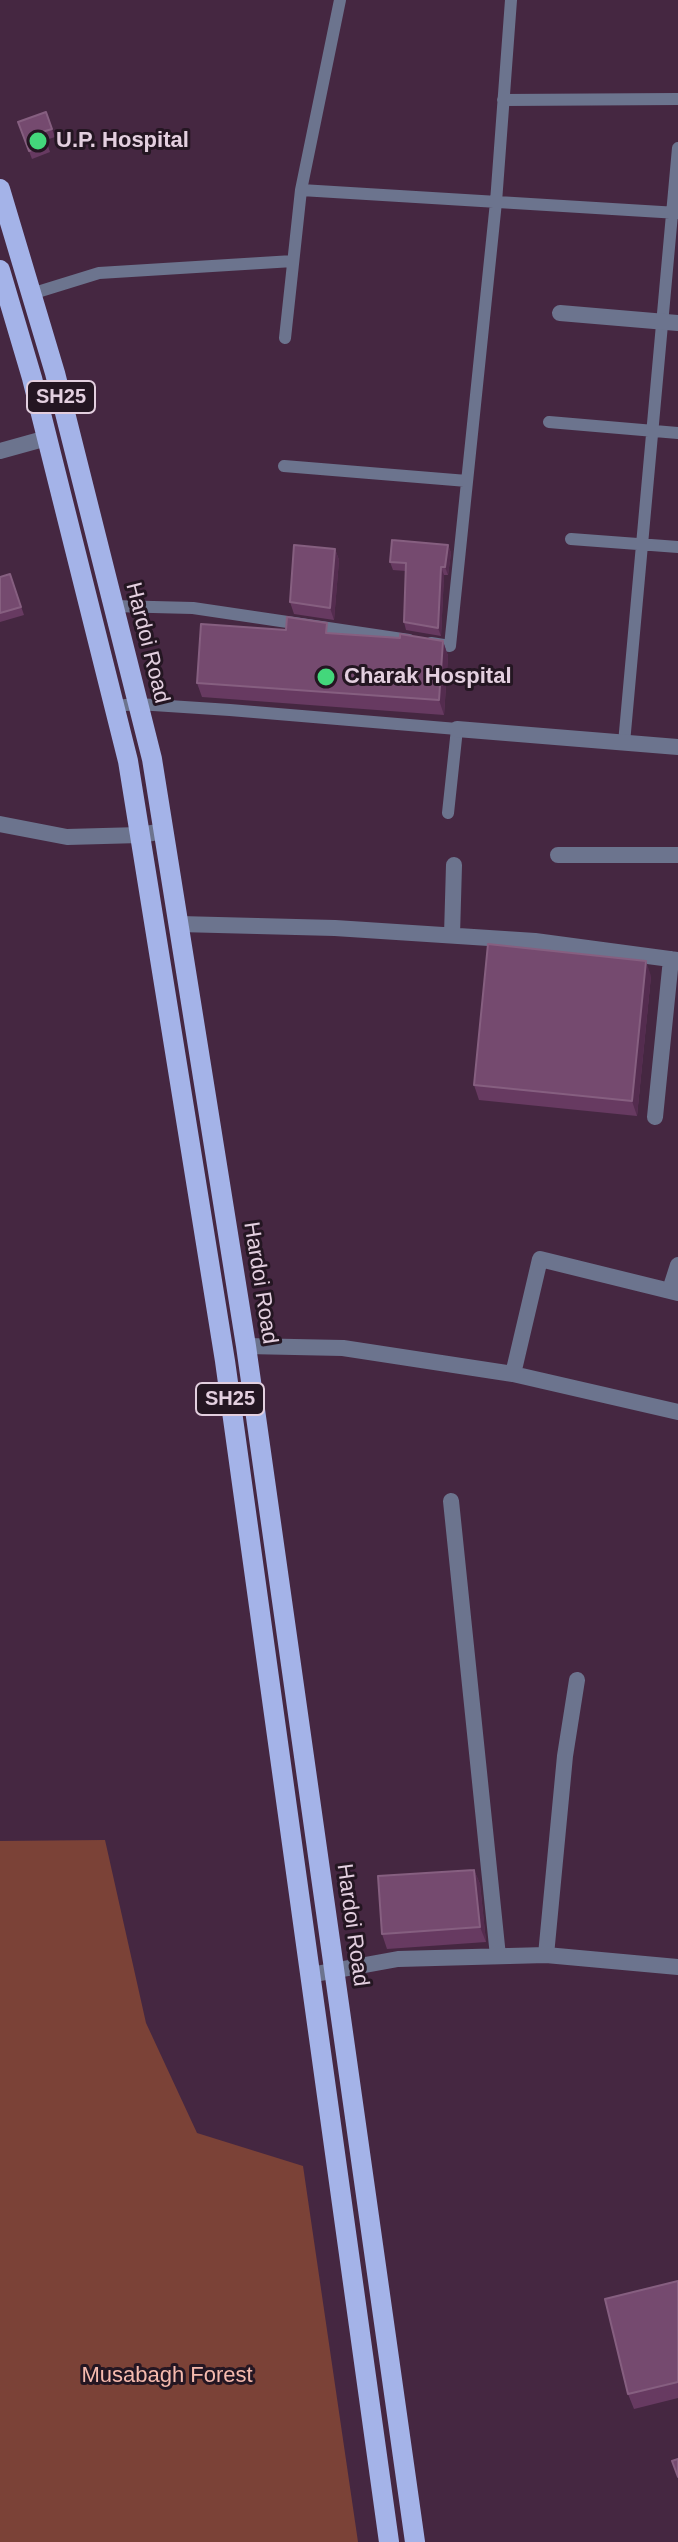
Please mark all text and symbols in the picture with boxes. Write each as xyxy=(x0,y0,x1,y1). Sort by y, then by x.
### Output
place label: U.P. Hospital xyxy=(56,128,189,154)
marker: U.P. Hospital xyxy=(27,130,49,152)
road number: SH25 xyxy=(27,381,95,413)
street label: Hardoi Road xyxy=(119,580,175,706)
place label: Charak Hospital xyxy=(344,664,511,690)
marker: Charak Hospital xyxy=(315,666,337,688)
street label: Hardoi Road xyxy=(237,1220,283,1346)
road number: SH25 xyxy=(196,1383,264,1415)
street label: Hardoi Road xyxy=(330,1862,374,1988)
park label: Musabagh Forest xyxy=(81,2363,253,2389)

